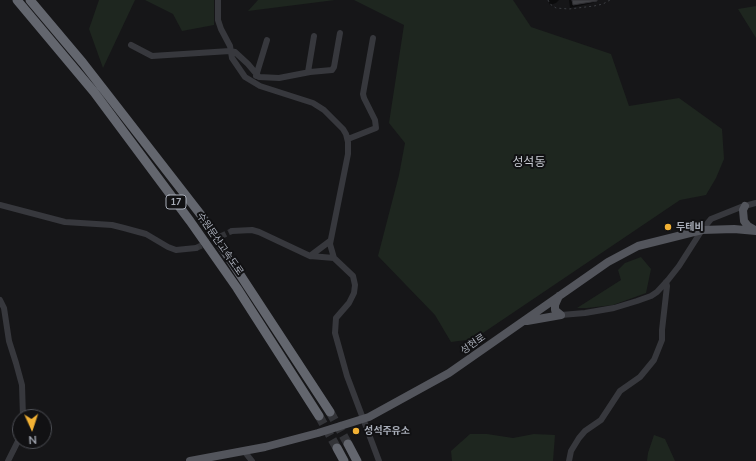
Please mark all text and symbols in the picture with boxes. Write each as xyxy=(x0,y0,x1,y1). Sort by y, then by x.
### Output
district label: 성석동 xyxy=(512,155,546,169)
road number: 17 xyxy=(166,195,186,209)
street label: 수원문산고속도로 xyxy=(194,210,246,278)
place label: 두테비 xyxy=(676,221,704,233)
marker: 두테비 xyxy=(663,222,673,232)
street label: 성현로 xyxy=(458,331,488,357)
north arrow xyxy=(12,409,52,449)
place label: 성석주유소 xyxy=(364,425,410,437)
marker: 성석주유소 xyxy=(351,426,361,436)
text: N xyxy=(28,433,37,447)

